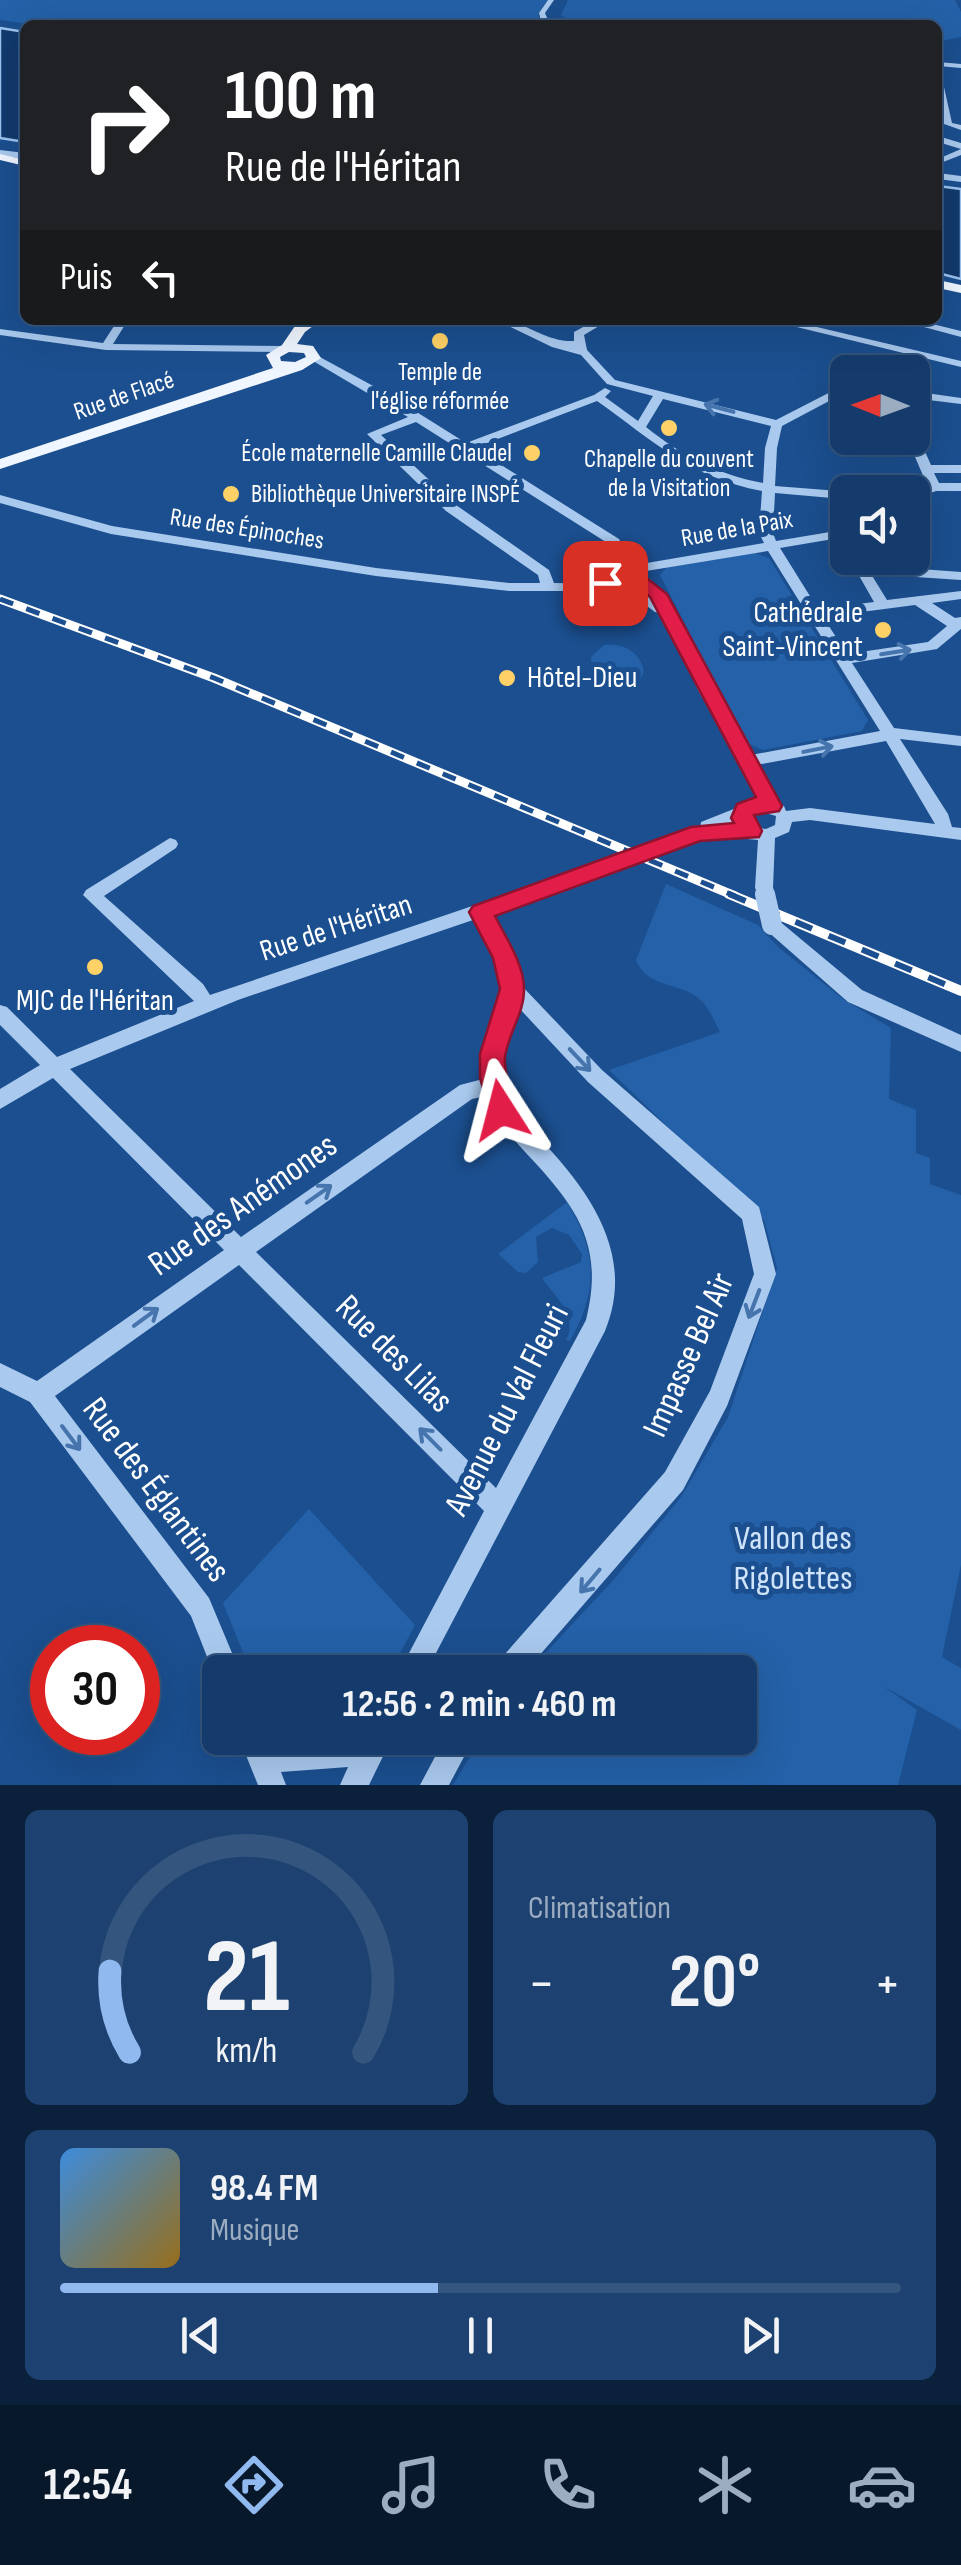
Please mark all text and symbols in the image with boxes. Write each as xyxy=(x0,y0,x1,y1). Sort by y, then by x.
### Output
text: 100 m xyxy=(225,55,376,139)
icon: right xyxy=(60,60,190,190)
text: Rue de l'Héritan xyxy=(225,140,462,195)
icon: left xyxy=(133,250,188,305)
text: Puis xyxy=(60,255,113,300)
marker: Temple de l'église réformée xyxy=(429,330,451,352)
north arrow xyxy=(830,355,930,455)
map controls xyxy=(830,355,930,575)
place label: Temple de l'église réformée xyxy=(371,357,509,417)
street label: Rue de Flacé xyxy=(70,364,178,428)
one-way arrow xyxy=(704,398,735,417)
marker: Chapelle du couvent de la Visitation xyxy=(658,417,680,439)
place label: École maternelle Camille Claudel xyxy=(241,438,512,469)
marker: École maternelle Camille Claudel xyxy=(521,442,543,464)
place label: Chapelle du couvent de la Visitation xyxy=(584,444,754,504)
button: sound xyxy=(830,475,930,575)
place label: Bibliothèque Universitaire INSPÉ xyxy=(251,479,520,510)
marker: Bibliothèque Universitaire INSPÉ xyxy=(220,483,242,505)
street label: Rue des Épinoches xyxy=(168,502,326,556)
street label: Rue de la Paix xyxy=(679,504,796,554)
pin xyxy=(563,541,648,626)
icon: arrive xyxy=(578,556,633,611)
place label: Cathédrale Saint-Vincent xyxy=(723,595,863,665)
marker: Cathédrale Saint-Vincent xyxy=(872,619,894,641)
one-way arrow xyxy=(879,642,912,661)
place label: Hôtel-Dieu xyxy=(527,660,637,696)
marker: Hôtel-Dieu xyxy=(496,667,518,689)
one-way arrow xyxy=(801,738,833,757)
street label: Rue de l'Héritan xyxy=(255,887,417,969)
marker: MJC de l'Héritan xyxy=(84,956,106,978)
place label: MJC de l'Héritan xyxy=(16,983,174,1019)
one-way arrow xyxy=(568,1047,591,1072)
position arrow xyxy=(449,1058,553,1162)
street label: Rue des Anémones xyxy=(140,1124,346,1286)
one-way arrow xyxy=(305,1184,332,1205)
street label: Impasse Bel Air xyxy=(634,1266,744,1444)
street label: Rue des Lilas xyxy=(326,1286,462,1422)
one-way arrow xyxy=(744,1288,762,1319)
street label: Avenue du Val Fleuri xyxy=(435,1297,579,1524)
one-way arrow xyxy=(131,1307,159,1328)
street label: Rue des Églantines xyxy=(73,1389,239,1591)
one-way arrow xyxy=(60,1424,81,1451)
one-way arrow xyxy=(419,1427,443,1451)
park label: Vallon des Rigolettes xyxy=(733,1517,853,1600)
one-way arrow xyxy=(579,1567,601,1593)
speed limit sign: 30 xyxy=(30,1625,160,1755)
text: 12:56 · 2 min · 460 m xyxy=(342,1682,617,1727)
text: Climatisation xyxy=(528,1889,671,1928)
text: 21 xyxy=(203,1916,290,2041)
text: 20° xyxy=(668,1938,761,2029)
text: − xyxy=(528,1951,555,2018)
text: + xyxy=(874,1951,901,2018)
text: km/h xyxy=(216,2030,277,2073)
text: 98.4 FM xyxy=(210,2166,318,2211)
text: Musique xyxy=(210,2211,299,2250)
icon: previous xyxy=(173,2308,228,2363)
icon: pause xyxy=(453,2308,508,2363)
icon: next xyxy=(733,2308,788,2363)
icon: directions xyxy=(219,2450,289,2520)
icon: music xyxy=(376,2450,446,2520)
icon: phone xyxy=(533,2450,603,2520)
icon: climate xyxy=(690,2450,760,2520)
icon: car xyxy=(847,2450,917,2520)
text: 12:54 xyxy=(44,2458,132,2513)

